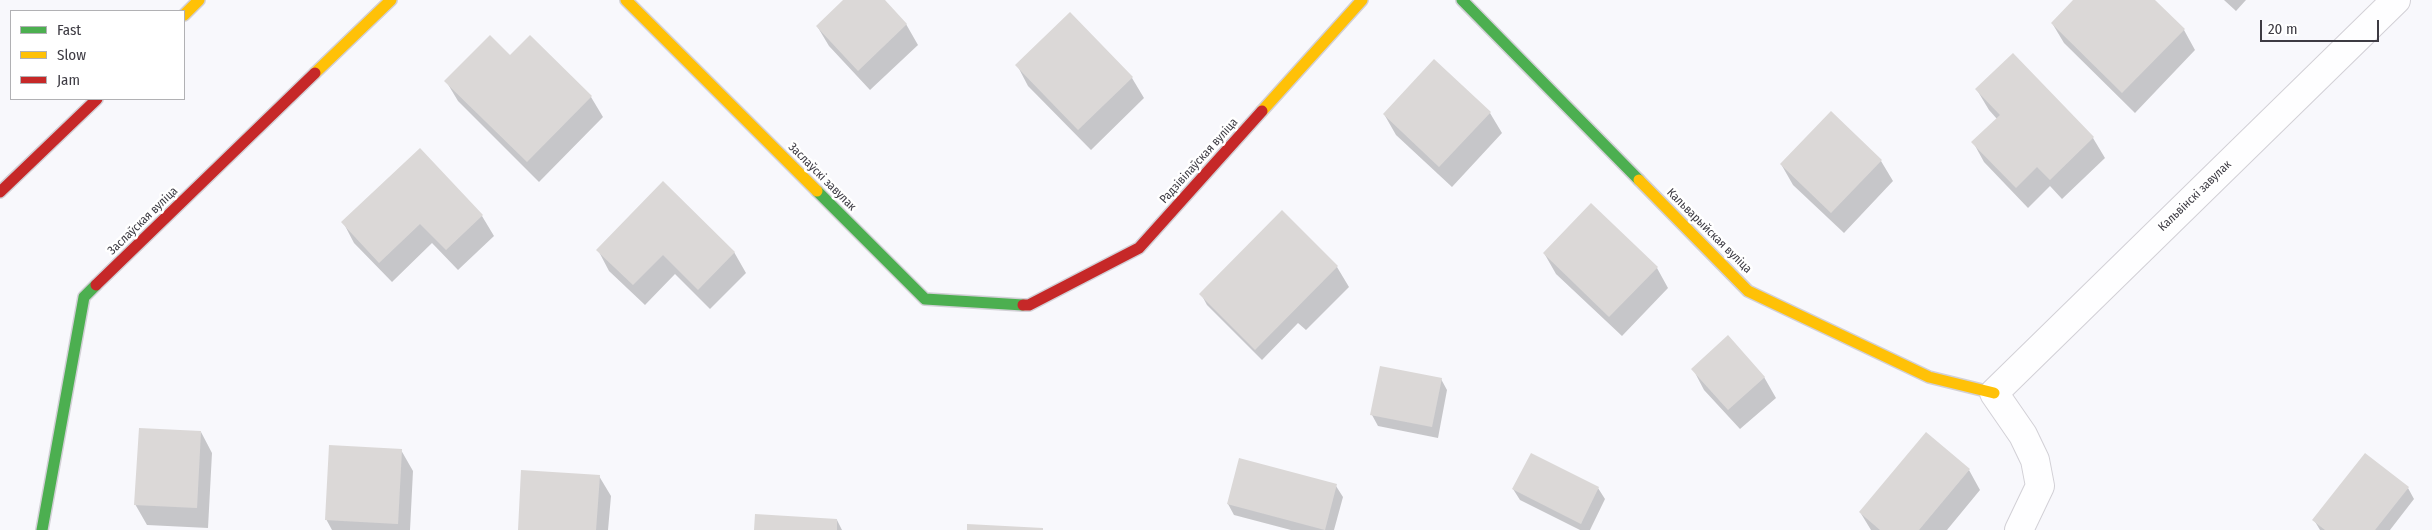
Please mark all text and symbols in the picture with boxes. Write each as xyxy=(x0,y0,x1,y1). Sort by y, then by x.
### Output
legend xyxy=(10,10,185,100)
scale bar xyxy=(2262,10,2381,42)
text: 20 m xyxy=(2268,20,2298,38)
text: Fast xyxy=(57,21,81,39)
text: Slow xyxy=(57,46,86,64)
text: Jam xyxy=(57,71,80,89)
street label: Радзівілаўская вуліца xyxy=(1157,115,1241,207)
street label: Заслаўскі завулак xyxy=(785,140,859,214)
street label: Кальвінскі завулак xyxy=(2156,158,2234,234)
street label: Заслаўская вуліца xyxy=(105,184,181,258)
street label: Кальварыйская вуліца xyxy=(1664,186,1754,276)

